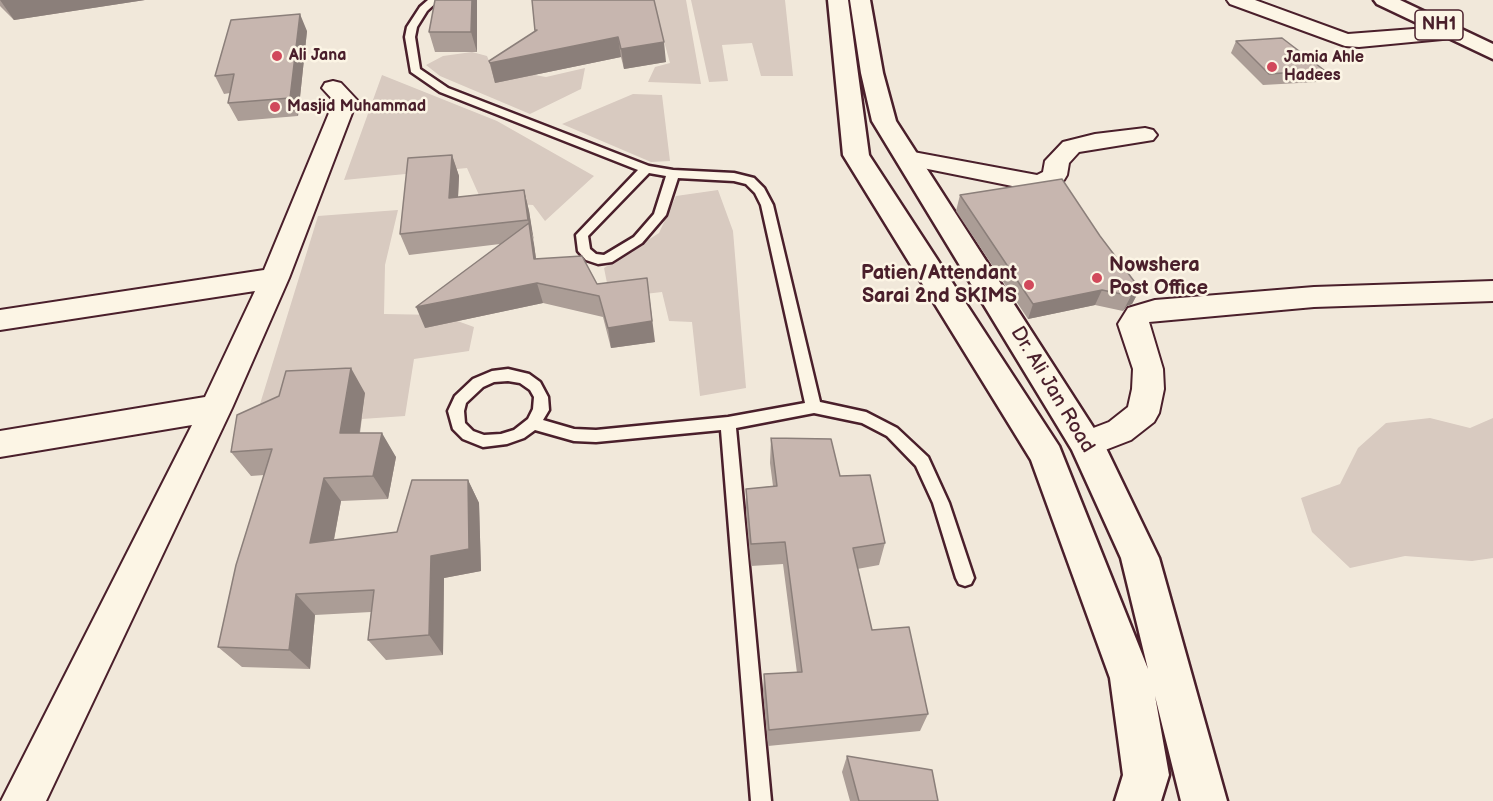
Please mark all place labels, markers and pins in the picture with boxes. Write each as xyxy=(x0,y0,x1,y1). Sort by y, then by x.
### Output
place label: Ali Jana xyxy=(289,46,346,66)
place label: Jamia Ahle Hadees xyxy=(1284,48,1364,86)
marker: Ali Jana xyxy=(270,49,284,63)
marker: Jamia Ahle Hadees xyxy=(1265,60,1279,74)
place label: Masjid Muhammad xyxy=(287,97,426,117)
marker: Masjid Muhammad xyxy=(268,100,282,114)
place label: Nowshera Post Office xyxy=(1109,254,1208,301)
place label: Patien/Attendant Sarai 2nd SKIMS xyxy=(861,262,1017,309)
marker: Nowshera Post Office xyxy=(1090,271,1104,285)
marker: Patien/Attendant Sarai 2nd SKIMS xyxy=(1022,278,1036,292)

